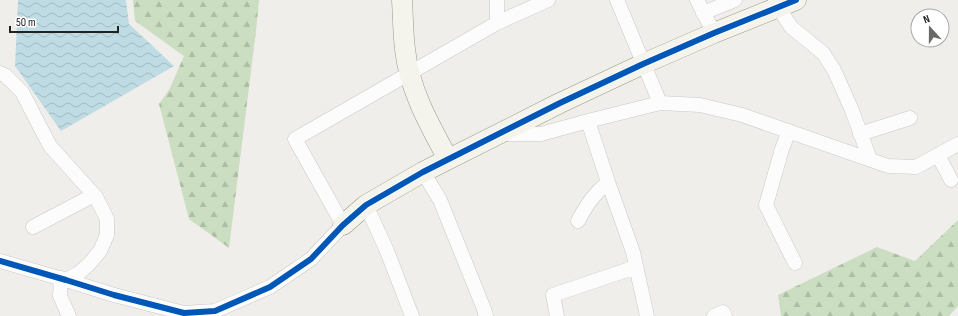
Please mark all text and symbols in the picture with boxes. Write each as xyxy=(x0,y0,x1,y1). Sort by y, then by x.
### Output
scale bar xyxy=(10,8,118,34)
north arrow xyxy=(910,8,950,48)
text: N xyxy=(922,12,932,26)
text: 50 m xyxy=(16,15,36,30)

